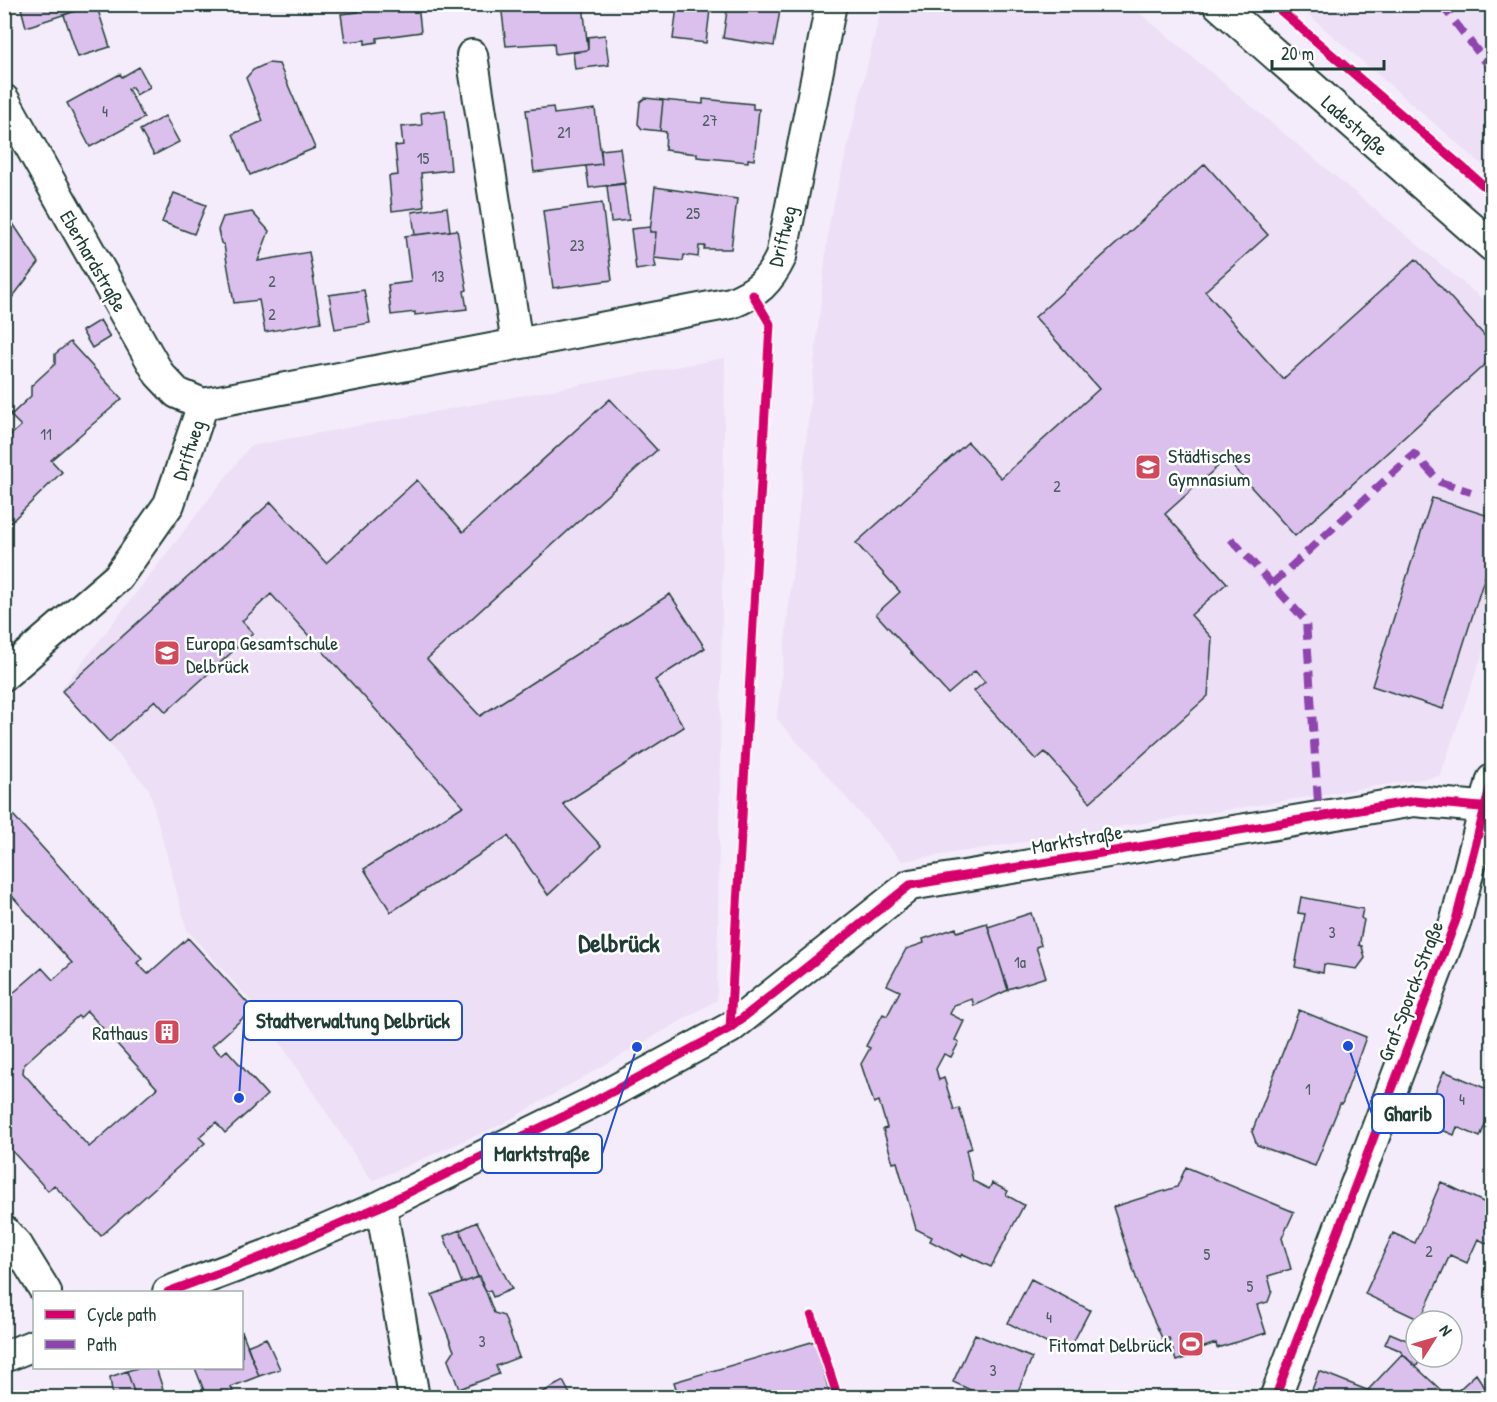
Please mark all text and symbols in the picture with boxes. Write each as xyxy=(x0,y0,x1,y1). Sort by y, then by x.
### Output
scale bar xyxy=(1272,33,1384,71)
text: 20 m xyxy=(1281,41,1314,66)
street label: Ladestraße xyxy=(1316,89,1394,161)
house number: 4 xyxy=(102,100,108,122)
house number: 27 xyxy=(702,109,718,131)
house number: 21 xyxy=(557,121,571,143)
house number: 15 xyxy=(417,147,430,169)
house number: 25 xyxy=(686,202,700,224)
street label: Driftweg xyxy=(761,203,803,269)
street label: Eberhardstraße xyxy=(54,205,134,317)
house number: 23 xyxy=(570,234,584,256)
house number: 13 xyxy=(432,265,444,287)
house number: 2 xyxy=(268,270,276,292)
house number: 2 xyxy=(268,303,276,325)
street label: Driftweg xyxy=(166,416,210,484)
house number: 11 xyxy=(40,423,52,445)
place label: Städtisches Gymnasium xyxy=(1168,442,1251,492)
school or university icon: Städtisches Gymnasium xyxy=(1133,452,1163,482)
house number: 2 xyxy=(1053,475,1061,497)
place label: Europa Gesamtschule Delbrück xyxy=(186,629,338,679)
school or university icon: Europa Gesamtschule Delbrück xyxy=(152,638,182,668)
street label: Marktstraße xyxy=(1030,818,1124,860)
street label: Graf-Sporck-Straße xyxy=(1371,917,1449,1065)
house number: 3 xyxy=(1328,921,1336,943)
district label: Delbrück xyxy=(578,925,660,960)
house number: 1a xyxy=(1014,951,1026,973)
callout: Stadtverwaltung Delbrück xyxy=(244,1001,462,1040)
text: Stadtverwaltung Delbrück xyxy=(256,1006,450,1036)
building icon: Rathaus xyxy=(152,1017,182,1047)
place label: Rathaus xyxy=(92,1019,148,1046)
house number: 1 xyxy=(1305,1078,1311,1100)
house number: 4 xyxy=(1459,1088,1465,1110)
callout: Gharib xyxy=(1372,1094,1444,1133)
text: Gharib xyxy=(1384,1099,1433,1128)
callout: Marktstraße xyxy=(482,1134,602,1173)
text: Marktstraße xyxy=(494,1139,591,1169)
house number: 2 xyxy=(1425,1240,1433,1262)
house number: 5 xyxy=(1204,1243,1211,1265)
house number: 5 xyxy=(1247,1275,1254,1297)
legend xyxy=(33,1291,243,1369)
text: Cycle path xyxy=(87,1302,157,1327)
house number: 4 xyxy=(1046,1306,1052,1328)
north arrow xyxy=(1404,1309,1464,1369)
text: N xyxy=(1435,1320,1458,1340)
sports icon: Fitomat Delbrück xyxy=(1176,1329,1206,1359)
house number: 3 xyxy=(478,1330,486,1352)
place label: Fitomat Delbrück xyxy=(1048,1331,1172,1358)
text: Path xyxy=(87,1332,117,1357)
house number: 3 xyxy=(989,1359,997,1381)

